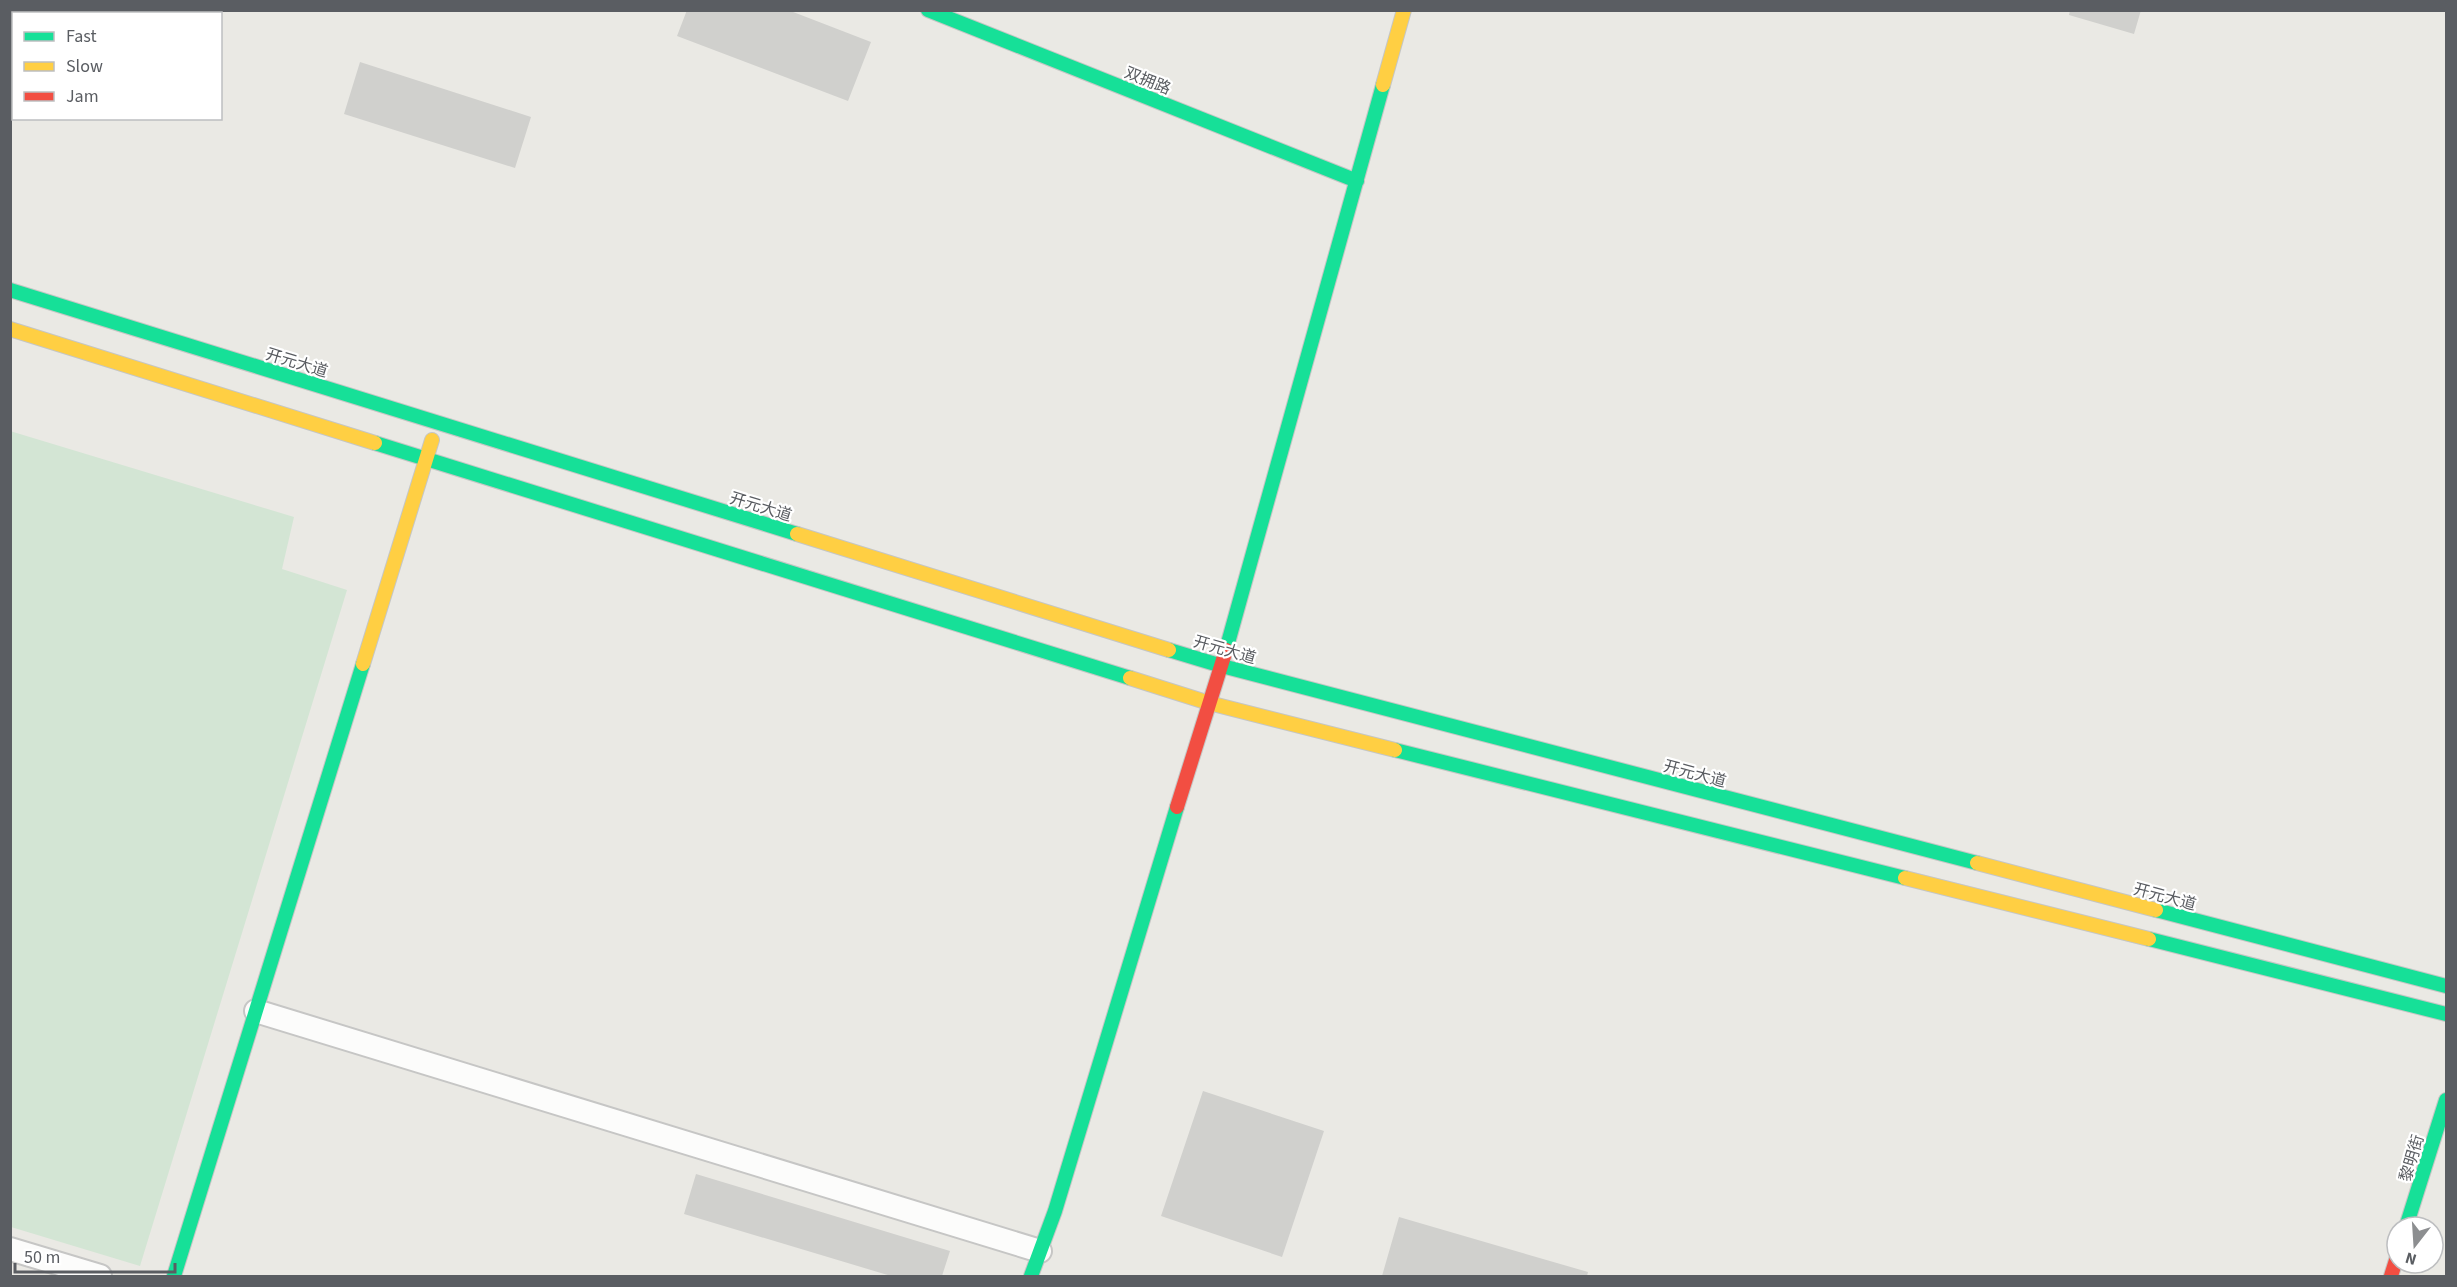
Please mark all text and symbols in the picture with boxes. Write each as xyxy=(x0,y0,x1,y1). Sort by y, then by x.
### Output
legend xyxy=(12,12,222,120)
text: Fast xyxy=(66,24,97,49)
text: Slow xyxy=(66,54,103,79)
street label: 双拥路 xyxy=(1121,62,1174,100)
text: Jam xyxy=(66,84,99,109)
street label: 开元大道 xyxy=(263,343,331,383)
street label: 开元大道 xyxy=(727,487,795,527)
street label: 开元大道 xyxy=(1191,631,1259,669)
street label: 开元大道 xyxy=(1661,755,1729,793)
street label: 开元大道 xyxy=(2131,878,2199,916)
street label: 黎明街 xyxy=(2394,1132,2429,1184)
north arrow xyxy=(2385,1215,2445,1275)
scale bar xyxy=(15,1236,176,1274)
text: 50 m xyxy=(24,1245,60,1270)
text: N xyxy=(2403,1246,2419,1270)

